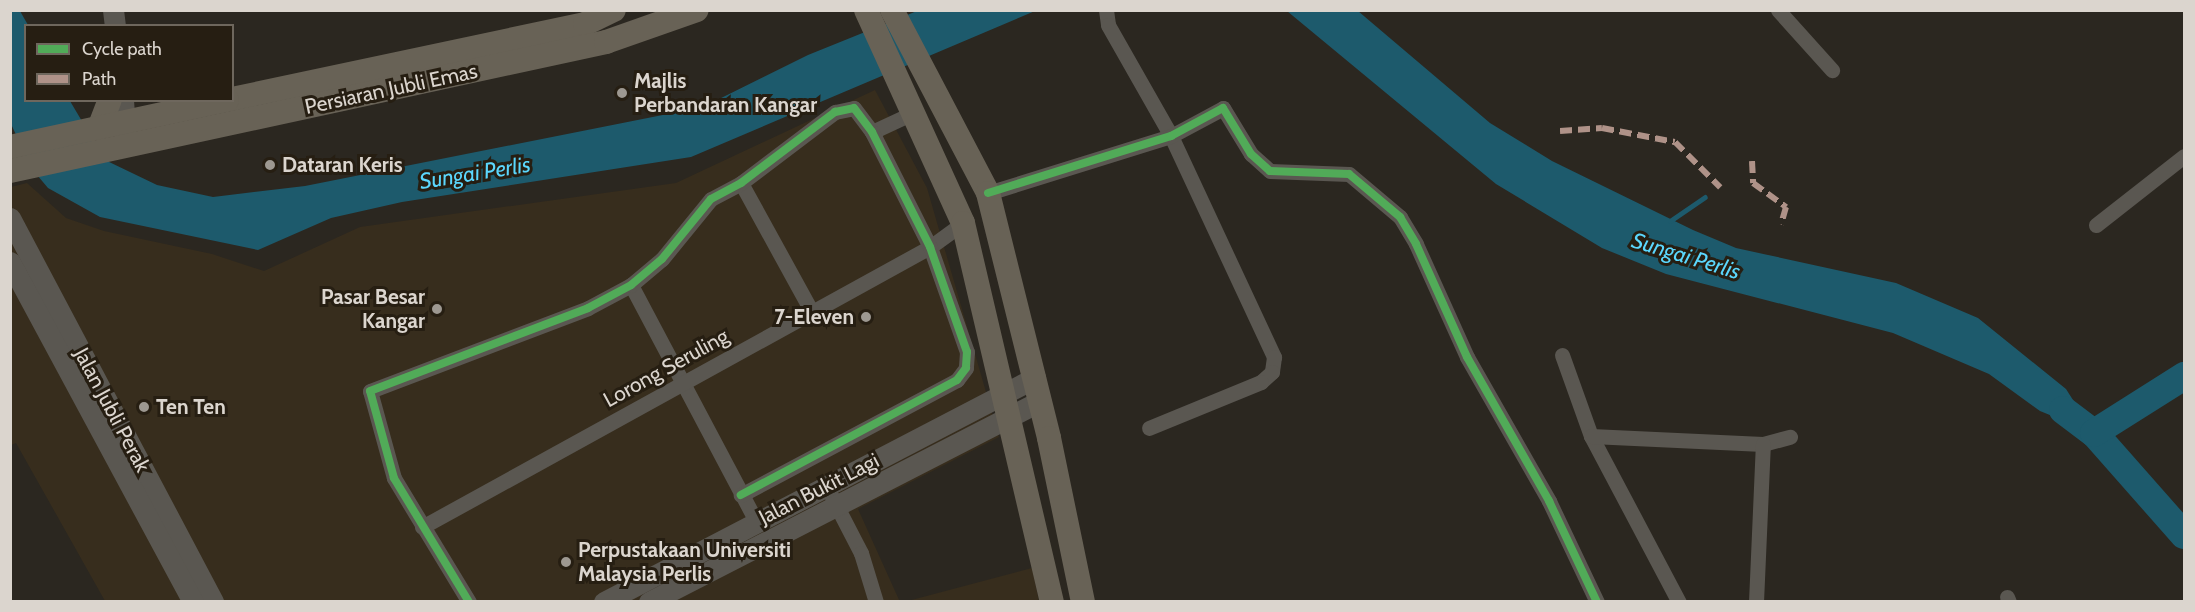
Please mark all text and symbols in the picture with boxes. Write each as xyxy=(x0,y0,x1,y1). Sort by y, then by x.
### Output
legend xyxy=(24,24,234,102)
text: Cycle path xyxy=(82,38,162,60)
street label: Persiaran Jubli Emas xyxy=(302,58,480,120)
text: Path xyxy=(82,68,116,90)
place label: Majlis Perbandaran Kangar xyxy=(634,68,817,118)
marker: Majlis Perbandaran Kangar xyxy=(615,86,629,100)
water label: Sungai Perlis xyxy=(418,151,532,195)
place label: Dataran Keris xyxy=(282,152,403,178)
marker: Dataran Keris xyxy=(263,158,277,172)
water label: Sungai Perlis xyxy=(1629,227,1743,285)
place label: Pasar Besar Kangar xyxy=(321,284,425,334)
marker: Pasar Besar Kangar xyxy=(430,302,444,316)
place label: 7-Eleven xyxy=(774,304,854,330)
marker: 7-Eleven xyxy=(859,310,873,324)
street label: Lorong Seruling xyxy=(599,323,733,413)
street label: Jalan Jubli Perak xyxy=(69,344,155,476)
place label: Ten Ten xyxy=(156,394,226,420)
marker: Ten Ten xyxy=(137,400,151,414)
street label: Jalan Bukit Lagi xyxy=(755,448,883,530)
place label: Perpustakaan Universiti Malaysia Perlis xyxy=(578,537,791,587)
marker: Perpustakaan Universiti Malaysia Perlis xyxy=(559,555,573,569)

